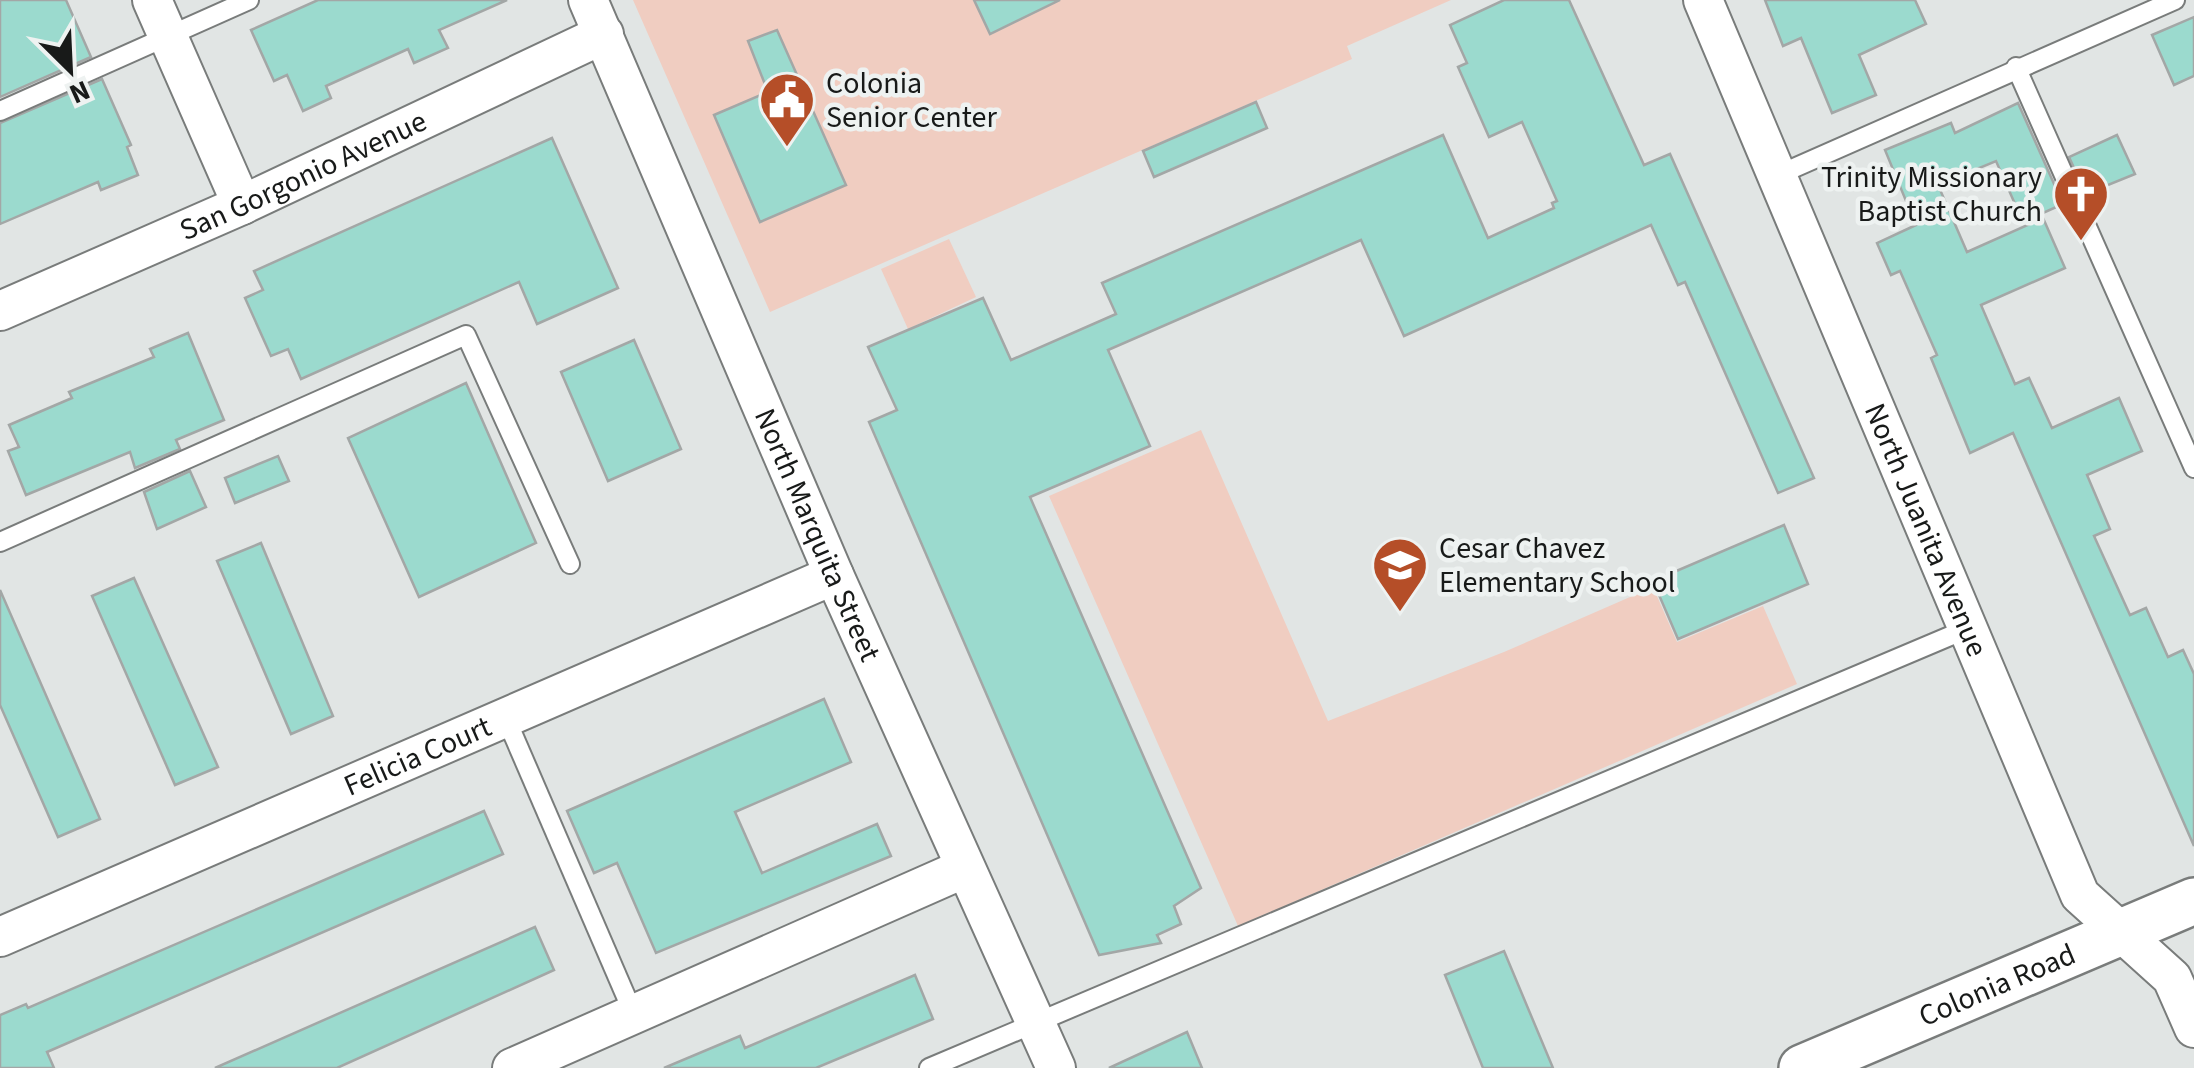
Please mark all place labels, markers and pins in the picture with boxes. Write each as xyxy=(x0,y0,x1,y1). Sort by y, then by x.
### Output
place label: Colonia Senior Center xyxy=(826,62,997,139)
public building icon: Colonia Senior Center xyxy=(757,70,817,149)
place label: Trinity Missionary Baptist Church xyxy=(1821,156,2042,233)
church icon: Trinity Missionary Baptist Church xyxy=(2051,164,2111,243)
place label: Cesar Chavez Elementary School xyxy=(1439,527,1676,604)
school or university icon: Cesar Chavez Elementary School xyxy=(1370,535,1430,614)

